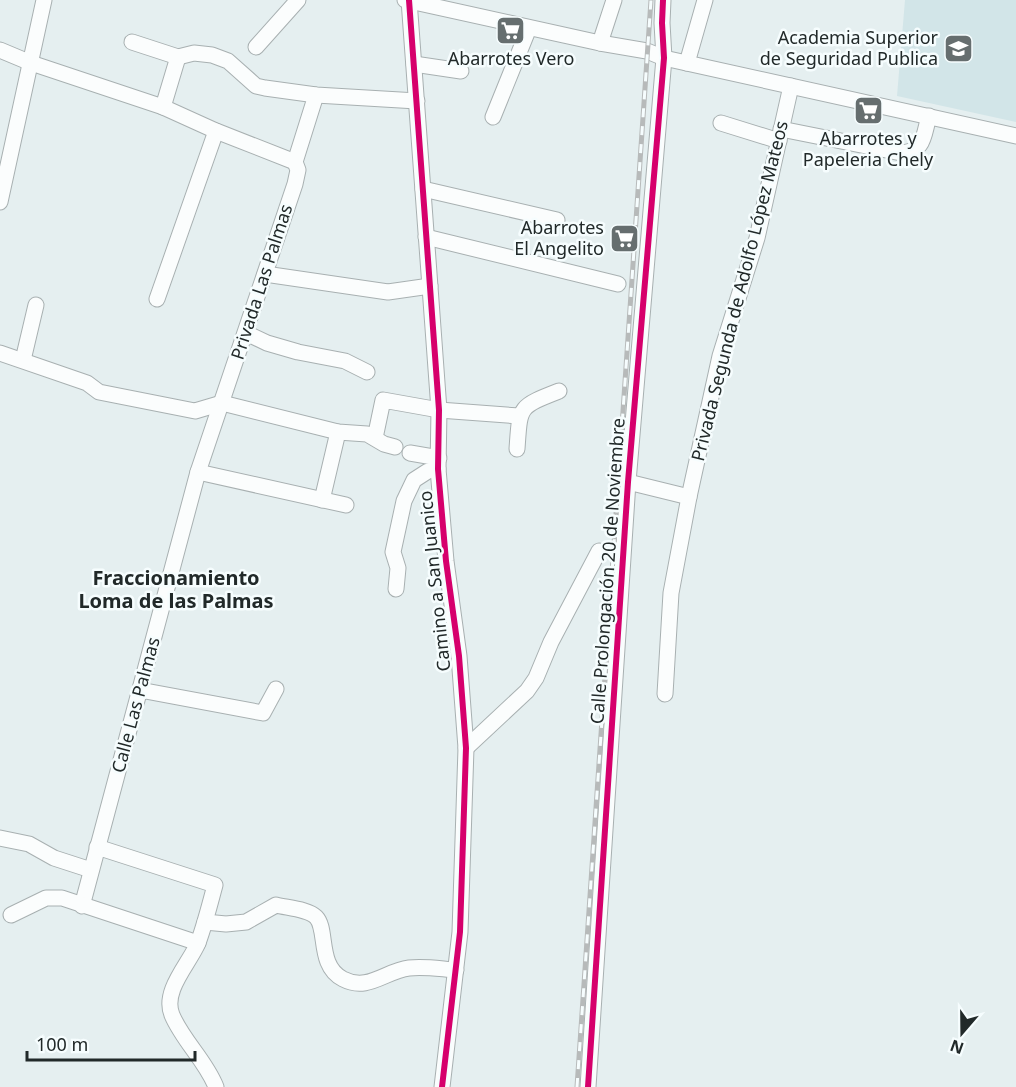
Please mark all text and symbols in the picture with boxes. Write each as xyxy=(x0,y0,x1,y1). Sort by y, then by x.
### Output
supermarket icon: Abarrotes Vero xyxy=(495,14,527,46)
place label: Academia Superior de Seguridad Publica xyxy=(760,25,939,70)
school or university icon: Academia Superior de Seguridad Publica xyxy=(943,32,975,64)
place label: Abarrotes Vero xyxy=(448,46,574,70)
supermarket icon: Abarrotes y Papeleria Chely xyxy=(852,94,884,126)
street label: Privada Segunda de Adolfo López Mateos xyxy=(685,118,793,464)
place label: Abarrotes y Papeleria Chely xyxy=(803,126,934,171)
street label: Privada Las Palmas xyxy=(225,201,298,362)
place label: Abarrotes El Angelito xyxy=(514,215,604,260)
supermarket icon: Abarrotes El Angelito xyxy=(609,222,641,254)
street label: Calle Prolongación 20 de Noviembre xyxy=(584,417,630,725)
street label: Camino a San Juanico xyxy=(413,490,455,673)
district label: Fraccionamiento Loma de las Palmas xyxy=(78,564,274,614)
street label: Calle Las Palmas xyxy=(105,634,165,775)
north arrow xyxy=(932,1003,992,1063)
scale bar xyxy=(27,1024,195,1062)
text: 100 m xyxy=(36,1032,88,1056)
text: N xyxy=(947,1035,967,1060)

